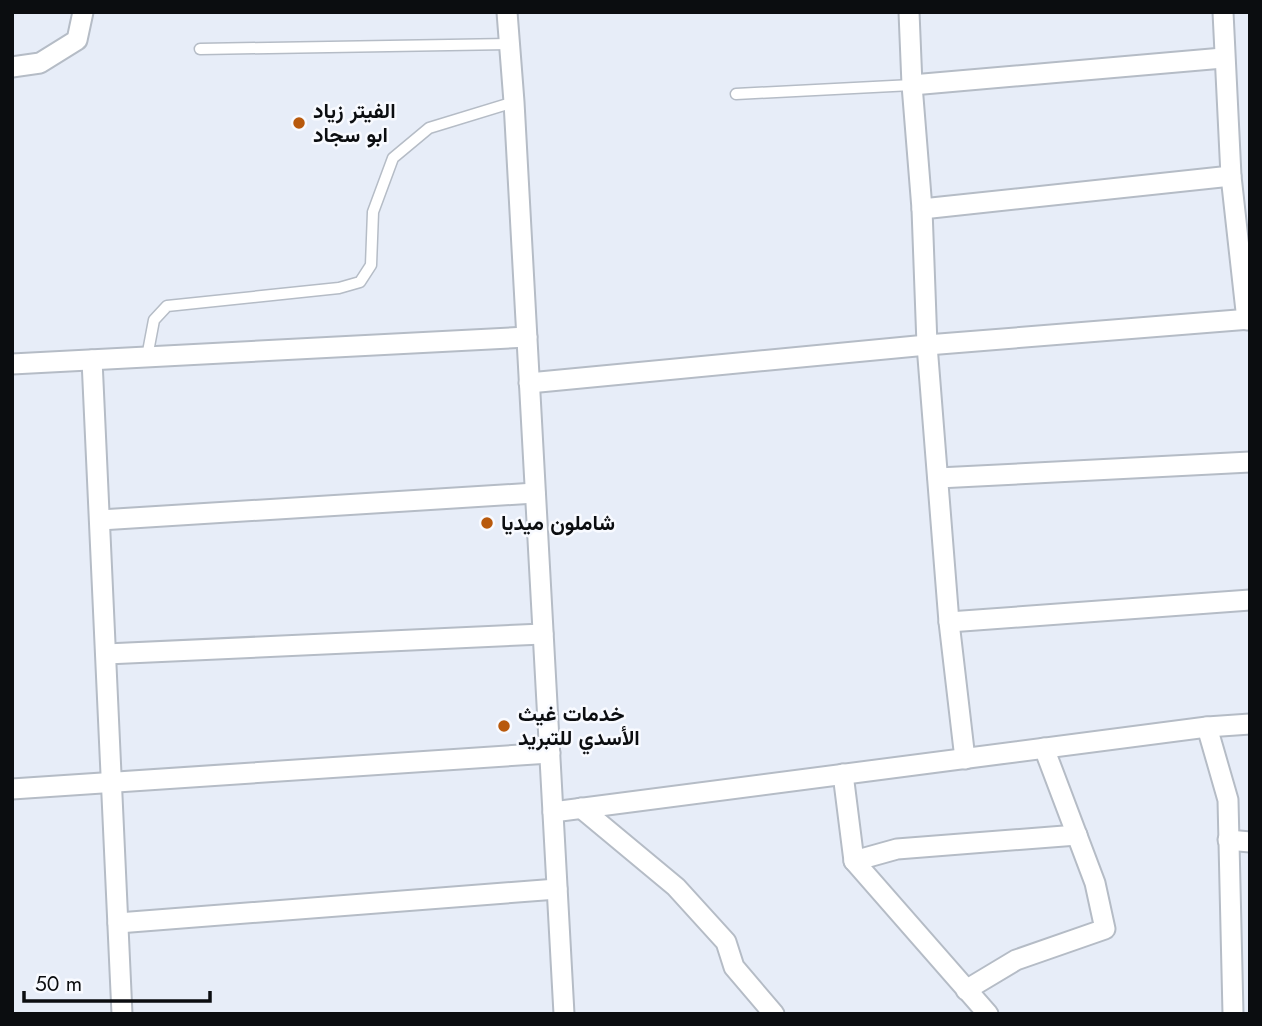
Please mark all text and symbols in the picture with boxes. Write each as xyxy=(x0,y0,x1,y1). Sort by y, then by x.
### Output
place label: الفيتر زياد ابو سجاد xyxy=(313,96,396,150)
marker: الفيتر زياد ابو سجاد xyxy=(291,115,307,131)
place label: شاملون ميديا xyxy=(501,508,615,538)
marker: شاملون ميديا xyxy=(479,515,495,531)
place label: خدمات غيث الأسدي للتبريد xyxy=(518,699,640,755)
marker: خدمات غيث الأسدي للتبريد xyxy=(496,718,512,734)
scale bar xyxy=(24,960,210,1004)
text: 50 m xyxy=(35,969,82,999)

